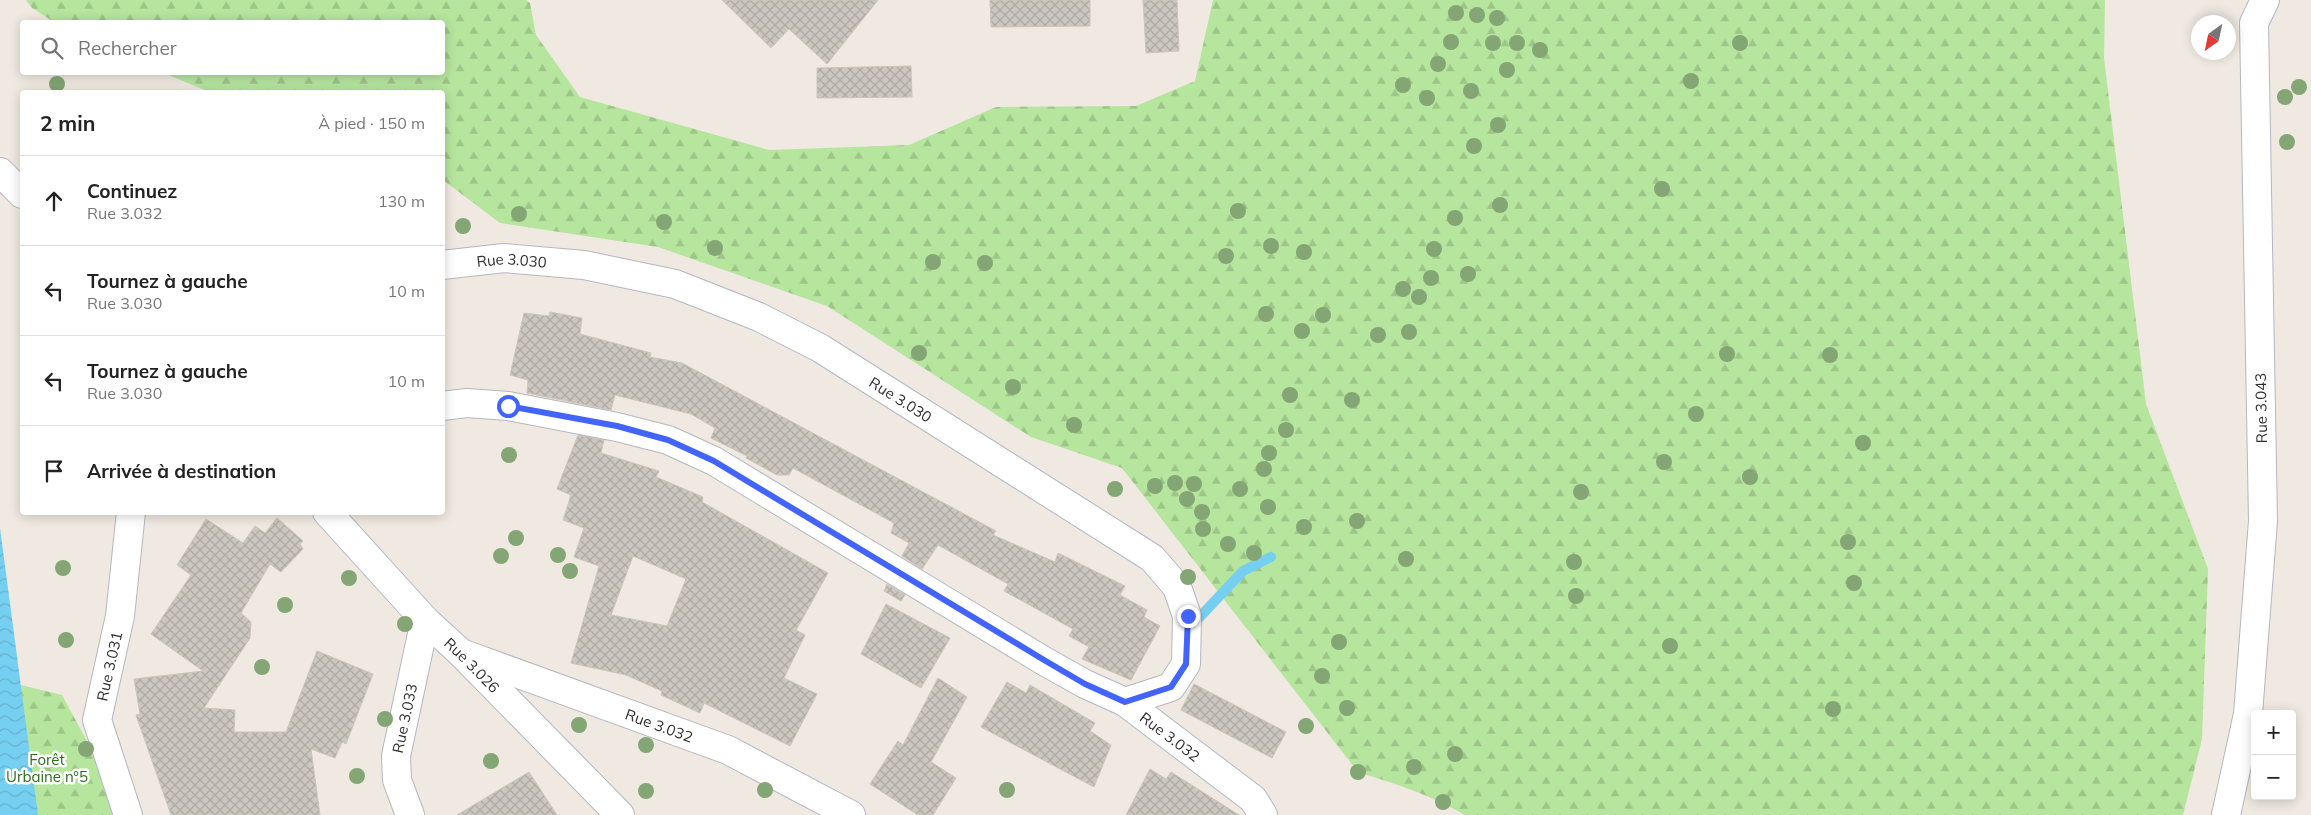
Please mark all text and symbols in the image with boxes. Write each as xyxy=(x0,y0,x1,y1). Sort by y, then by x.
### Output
north arrow xyxy=(2191,15,2236,60)
search box xyxy=(20,20,445,75)
icon: search xyxy=(38,34,66,62)
text: Rechercher xyxy=(78,36,177,60)
text: 2 min xyxy=(40,110,95,136)
text: À pied · 150 m xyxy=(318,113,425,133)
text: Continuez xyxy=(87,179,177,203)
icon: ahead xyxy=(40,187,68,215)
text: 130 m xyxy=(378,191,425,211)
text: Rue 3.032 xyxy=(87,203,162,223)
street label: Rue 3.030 xyxy=(475,248,548,271)
text: Tournez à gauche xyxy=(87,269,248,293)
icon: left xyxy=(40,277,68,305)
text: 10 m xyxy=(388,281,425,301)
text: Rue 3.030 xyxy=(87,293,162,313)
text: Tournez à gauche xyxy=(87,359,248,383)
icon: left xyxy=(40,367,68,395)
text: 10 m xyxy=(388,371,425,391)
street label: Rue 3.030 xyxy=(866,372,936,426)
street label: Rue 3.043 xyxy=(2251,373,2271,443)
text: Rue 3.030 xyxy=(87,383,162,403)
route start xyxy=(497,395,520,418)
icon: arrive xyxy=(40,457,68,485)
text: Arrivée à destination xyxy=(87,459,276,483)
route end xyxy=(1177,605,1200,628)
street label: Rue 3.031 xyxy=(92,630,126,703)
street label: Rue 3.026 xyxy=(441,633,504,697)
street label: Rue 3.033 xyxy=(387,682,421,755)
street label: Rue 3.032 xyxy=(623,704,696,746)
street label: Rue 3.032 xyxy=(1136,707,1204,765)
map controls xyxy=(2251,710,2296,800)
button: + xyxy=(2251,710,2296,755)
park label: Forêt Urbaine n°5 xyxy=(6,750,88,786)
button: − xyxy=(2251,755,2296,800)

